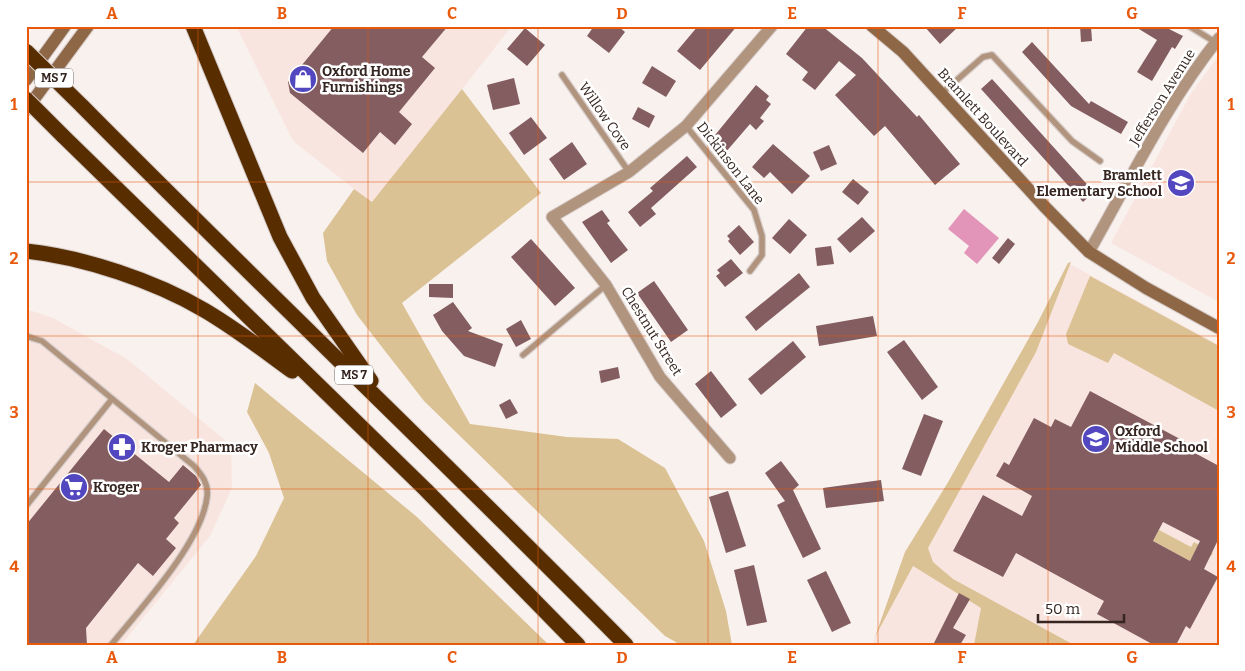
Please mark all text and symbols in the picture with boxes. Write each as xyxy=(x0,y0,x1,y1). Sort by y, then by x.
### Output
text: A xyxy=(106,4,118,23)
text: B xyxy=(277,4,287,23)
text: C xyxy=(447,4,457,23)
text: D xyxy=(616,4,628,23)
text: E xyxy=(787,4,797,23)
text: F xyxy=(958,4,967,23)
text: G xyxy=(1126,4,1138,23)
street label: Jefferson Avenue xyxy=(1125,46,1199,150)
place label: Oxford Home Furnishings xyxy=(322,63,411,96)
shop icon: Oxford Home Furnishings xyxy=(288,64,318,94)
street label: Bramlett Boulevard xyxy=(934,65,1031,170)
road number: MS 7 xyxy=(35,68,73,88)
street label: Willow Cove xyxy=(575,79,634,153)
text: 1 xyxy=(11,95,18,114)
text: 1 xyxy=(1228,95,1235,114)
street label: Dickinson Lane xyxy=(693,119,768,208)
place label: Bramlett Elementary School xyxy=(1036,167,1163,200)
school or university icon: Bramlett Elementary School xyxy=(1166,168,1196,198)
text: 2 xyxy=(9,249,19,268)
text: 2 xyxy=(1226,249,1236,268)
street label: Chestnut Street xyxy=(617,284,686,379)
road number: MS 7 xyxy=(335,366,373,384)
text: 3 xyxy=(9,403,19,422)
text: 3 xyxy=(1226,403,1236,422)
place label: Oxford Middle School xyxy=(1115,423,1209,456)
school or university icon: Oxford Middle School xyxy=(1081,424,1111,454)
pharmacy icon: Kroger Pharmacy xyxy=(107,432,137,462)
place label: Kroger Pharmacy xyxy=(141,439,258,456)
supermarket icon: Kroger xyxy=(59,472,89,502)
place label: Kroger xyxy=(93,479,140,496)
text: 4 xyxy=(9,557,19,576)
text: 4 xyxy=(1226,557,1236,576)
scale bar xyxy=(1038,591,1124,623)
text: 50 m xyxy=(1045,600,1081,618)
text: A xyxy=(106,648,118,667)
text: B xyxy=(277,648,287,667)
text: C xyxy=(447,648,457,667)
text: D xyxy=(616,648,628,667)
text: E xyxy=(787,648,797,667)
text: F xyxy=(958,648,967,667)
text: G xyxy=(1126,648,1138,667)

